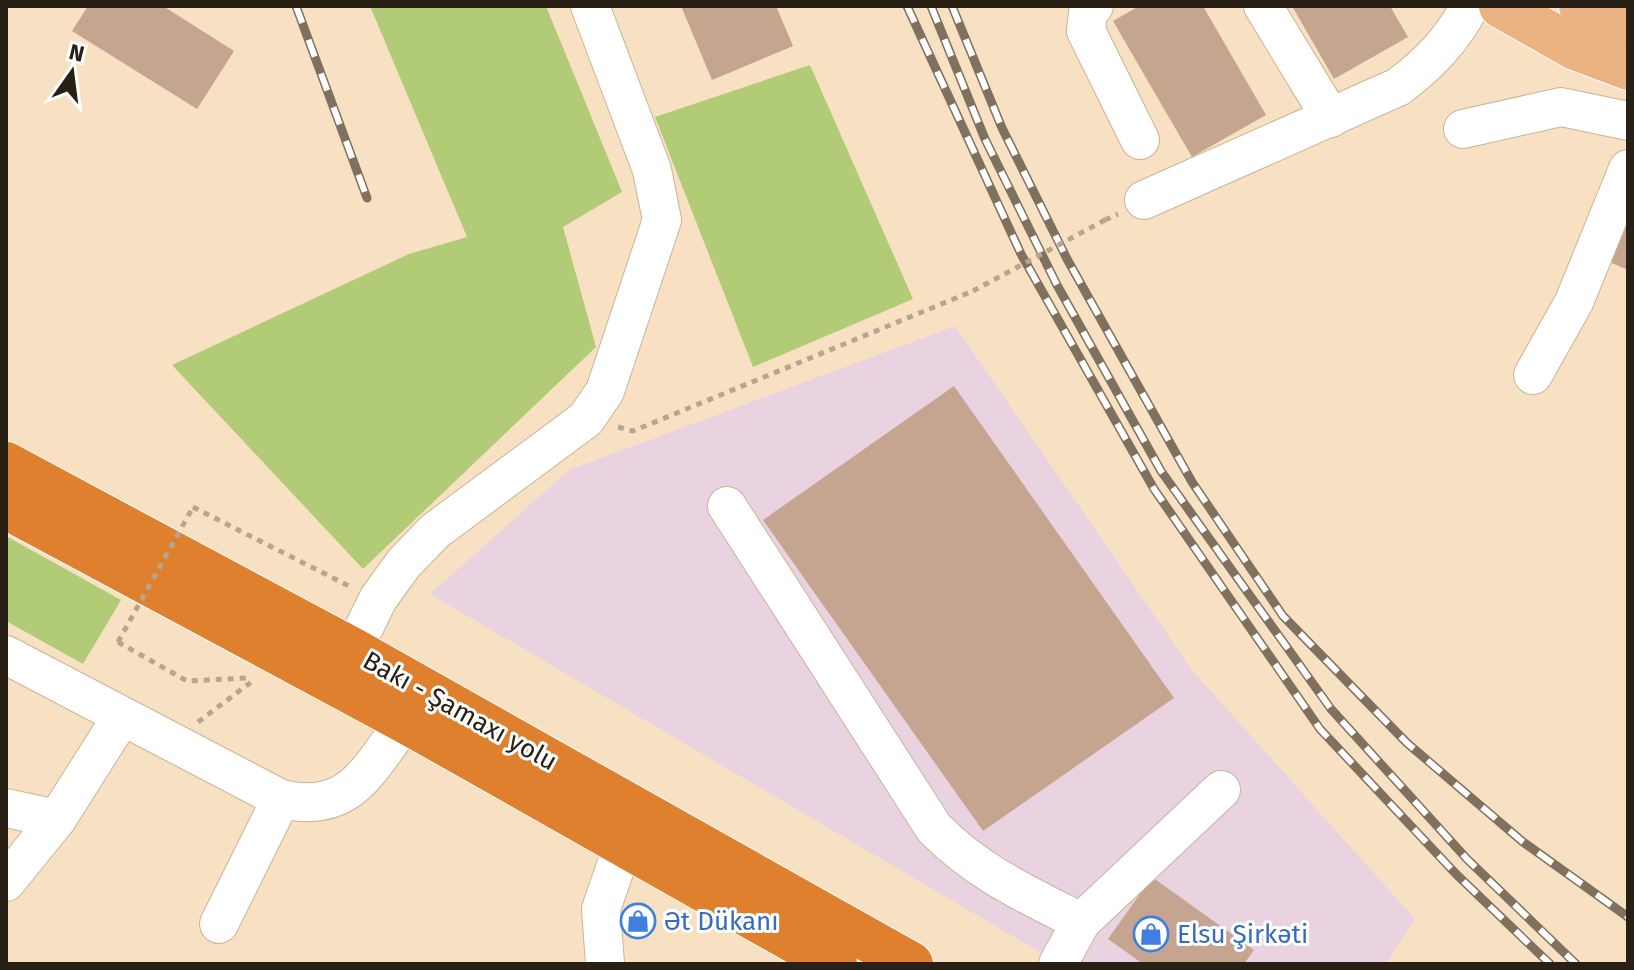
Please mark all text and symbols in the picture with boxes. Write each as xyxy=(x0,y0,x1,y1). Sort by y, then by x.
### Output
north arrow xyxy=(32,32,112,112)
text: N xyxy=(66,38,87,68)
street label: Bakı - Şamaxı yolu xyxy=(358,645,562,777)
shop icon: Ət Dükanı xyxy=(619,902,657,940)
place label: Ət Dükanı xyxy=(664,906,779,937)
shop icon: Elsu Şirkəti xyxy=(1132,915,1170,953)
place label: Elsu Şirkəti xyxy=(1177,919,1308,950)

